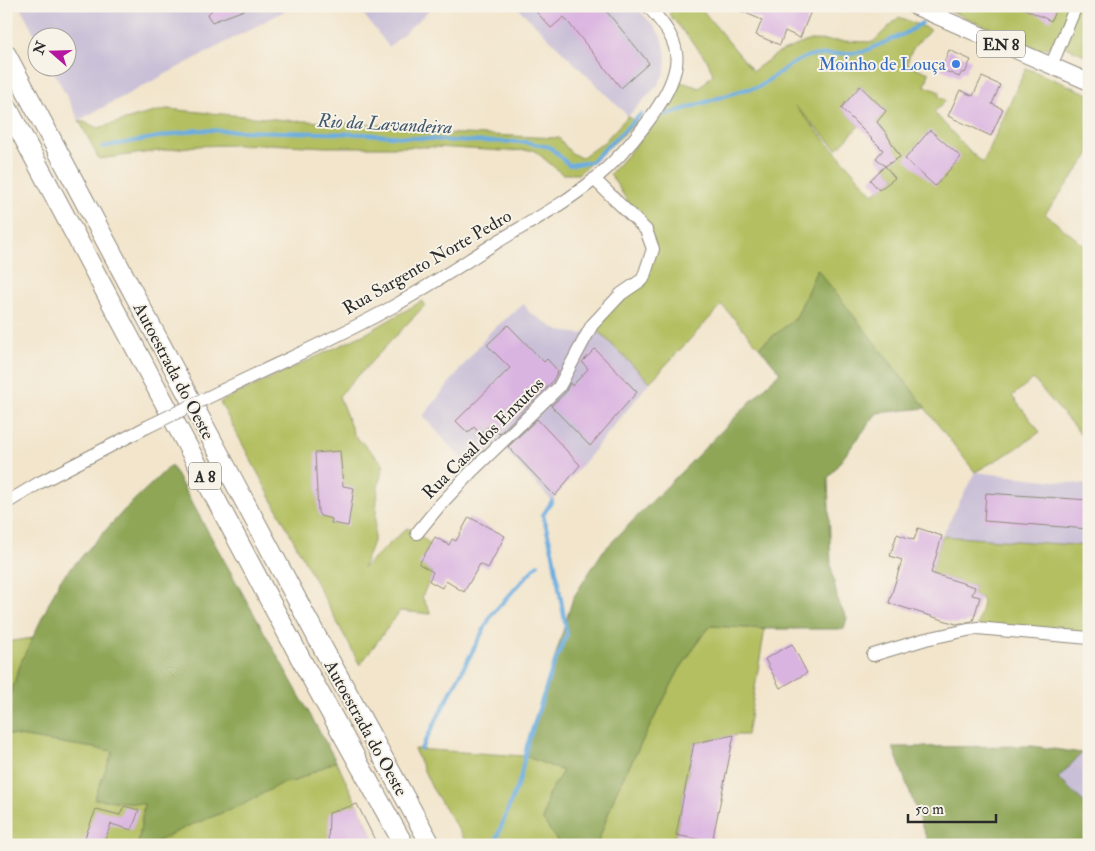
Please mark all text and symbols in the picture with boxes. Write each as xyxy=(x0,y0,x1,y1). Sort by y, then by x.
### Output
north arrow xyxy=(28,28,78,78)
road number: EN 8 xyxy=(977,31,1025,58)
text: N xyxy=(30,38,51,57)
place label: Moinho de Louça xyxy=(818,53,947,76)
marker: Moinho de Louça xyxy=(950,58,962,70)
water label: Rio da Lavandeira xyxy=(316,108,453,140)
street label: Rua Sargento Norte Pedro xyxy=(339,205,516,320)
street label: Autoestrada do Oeste xyxy=(127,298,220,444)
street label: Rua Casal dos Enxutos xyxy=(417,372,549,504)
road number: A 8 xyxy=(189,462,221,490)
street label: Autoestrada do Oeste xyxy=(318,655,413,801)
scale bar xyxy=(908,791,995,823)
text: 50 m xyxy=(915,800,944,819)

